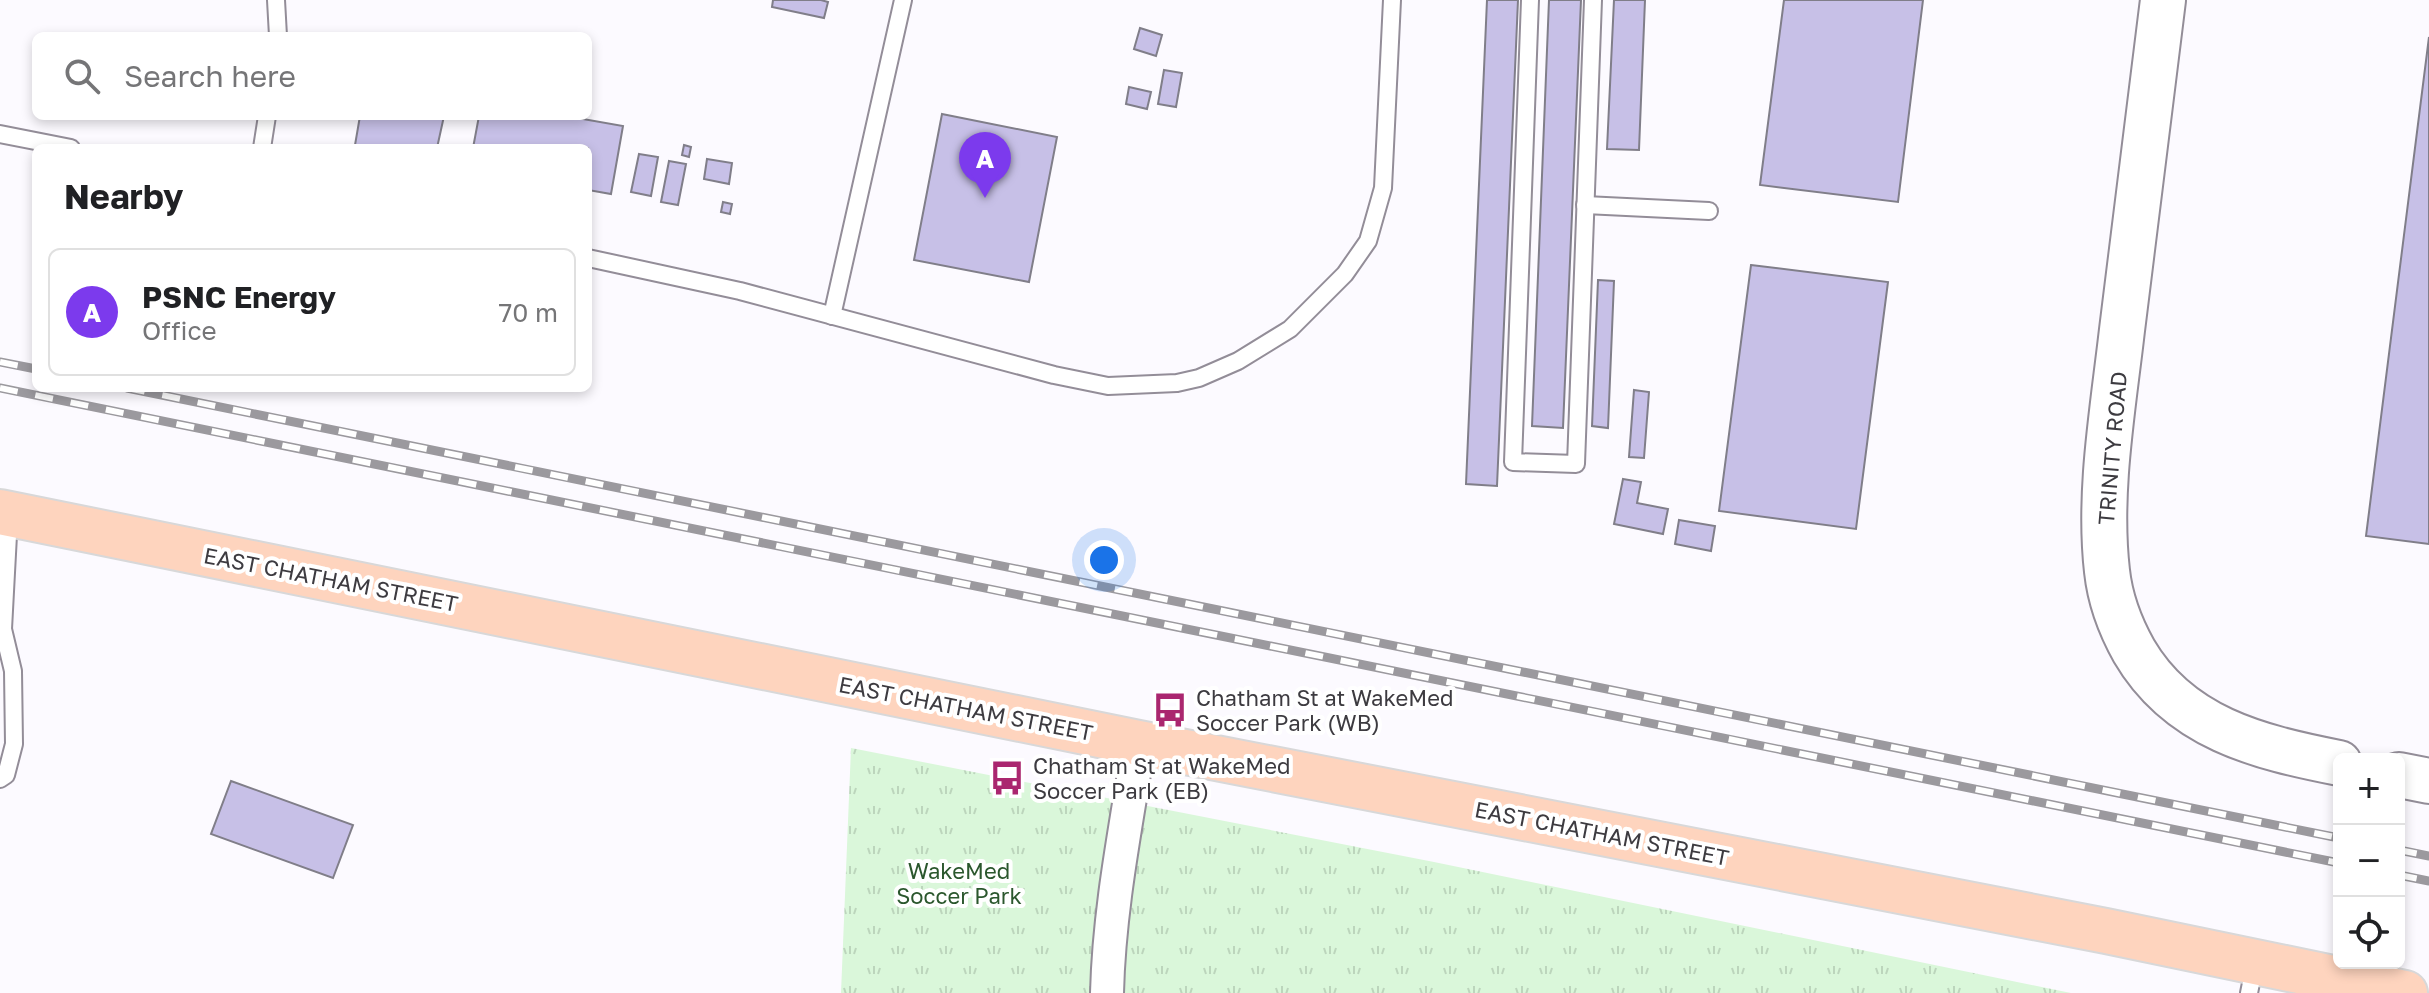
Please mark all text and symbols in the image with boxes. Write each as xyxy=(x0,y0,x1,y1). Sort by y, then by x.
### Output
search box xyxy=(32,32,592,120)
icon: search xyxy=(60,54,104,98)
text: Search here xyxy=(124,58,296,94)
pin: A xyxy=(959,132,1011,198)
text: Nearby xyxy=(64,176,184,216)
text: PSNC Energy xyxy=(142,279,336,315)
text: A xyxy=(83,297,101,328)
text: 70 m xyxy=(499,297,558,328)
text: Office xyxy=(142,315,217,346)
street label: TRINITY ROAD xyxy=(2092,370,2132,526)
your location xyxy=(1084,540,1124,580)
street label: EAST CHATHAM STREET xyxy=(202,541,461,617)
street label: EAST CHATHAM STREET xyxy=(837,670,1096,746)
place label: Chatham St at WakeMed Soccer Park (WB) xyxy=(1196,684,1454,736)
bus stop icon: Chatham St at WakeMed Soccer Park (WB) xyxy=(1151,691,1189,729)
place label: Chatham St at WakeMed Soccer Park (EB) xyxy=(1033,752,1291,804)
map controls xyxy=(2333,753,2405,969)
button: + xyxy=(2333,753,2405,825)
bus stop icon: Chatham St at WakeMed Soccer Park (EB) xyxy=(988,759,1026,797)
street label: EAST CHATHAM STREET xyxy=(1473,795,1732,871)
button: − xyxy=(2333,825,2405,897)
park label: WakeMed Soccer Park xyxy=(896,857,1022,909)
button: locate xyxy=(2333,897,2405,969)

